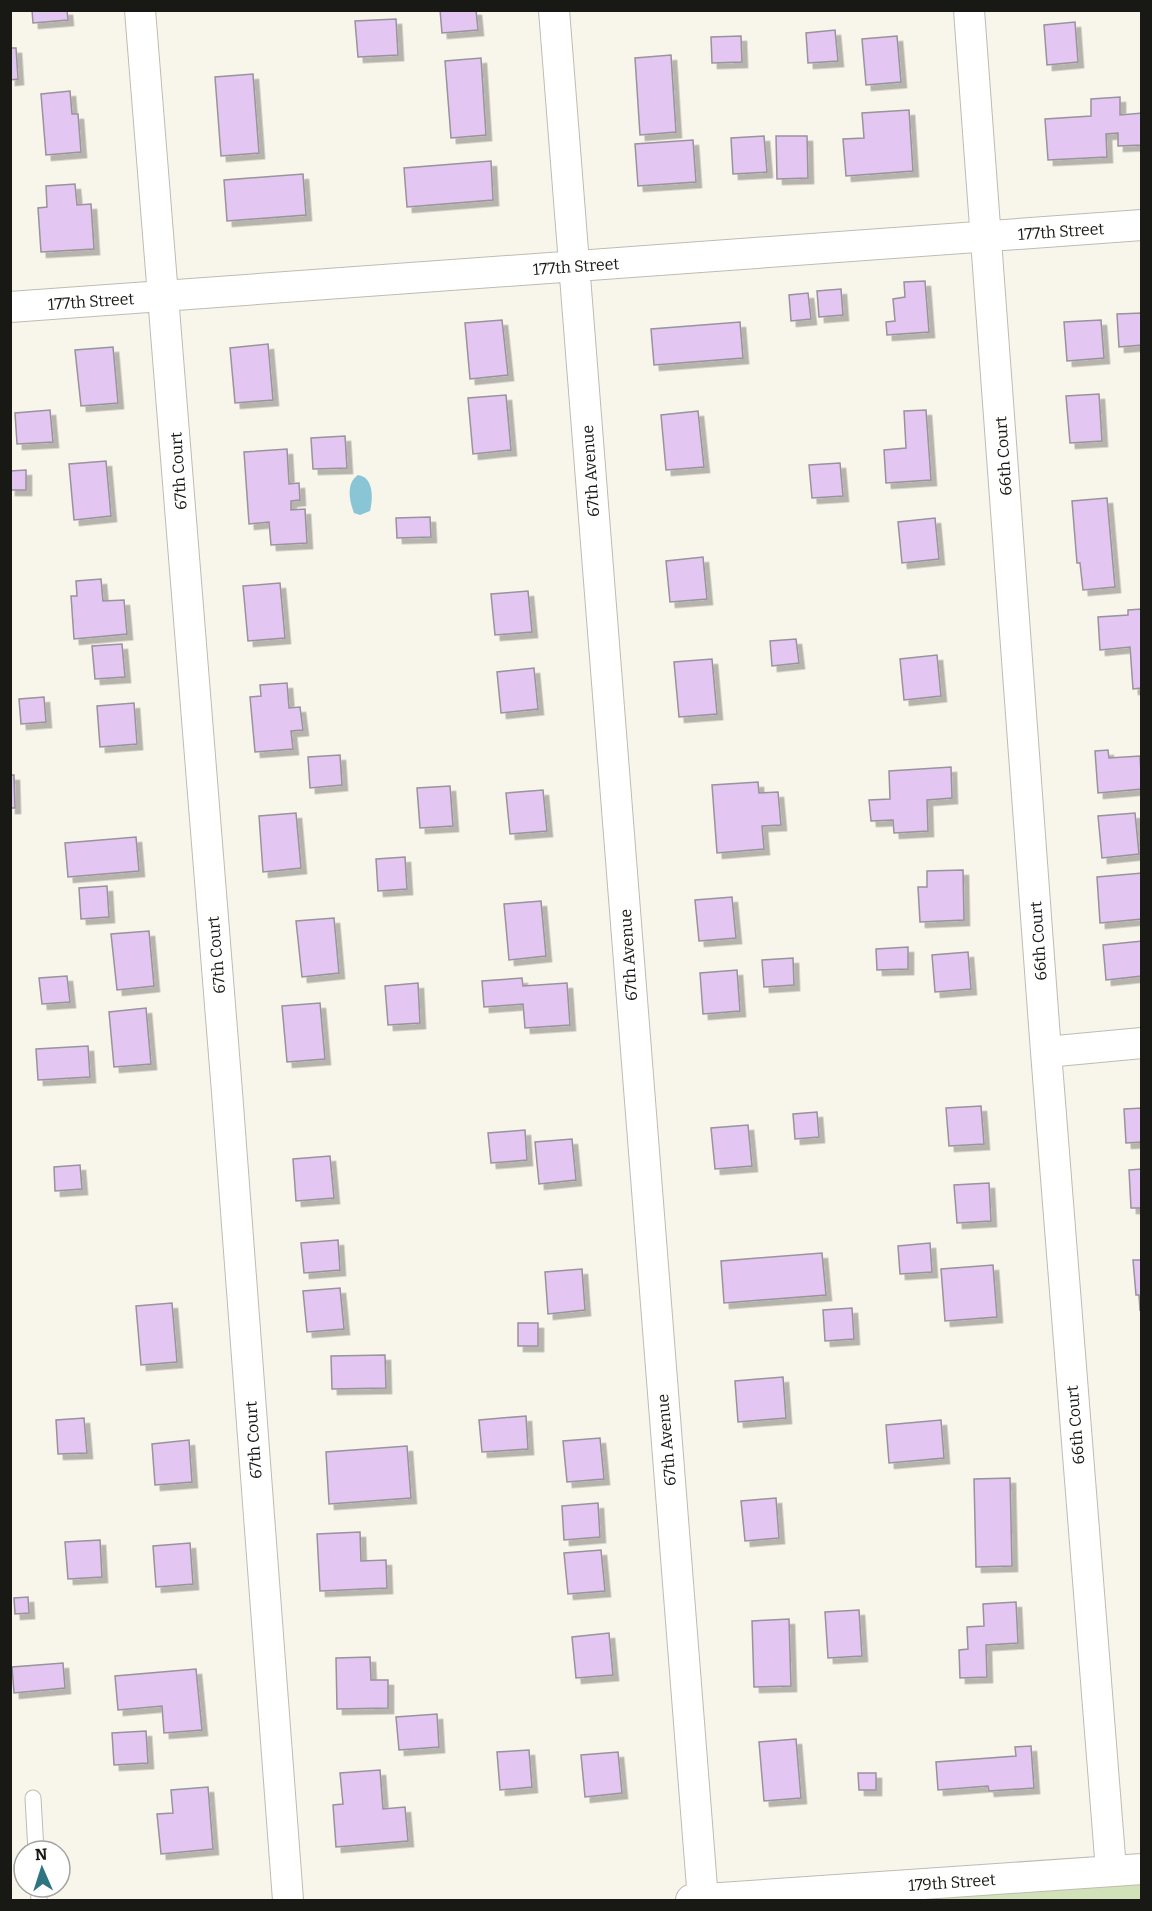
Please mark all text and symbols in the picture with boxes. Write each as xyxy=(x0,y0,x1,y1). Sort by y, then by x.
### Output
street label: 177th Street xyxy=(1017,219,1105,244)
street label: 177th Street xyxy=(532,254,620,279)
street label: 177th Street xyxy=(47,289,135,314)
street label: 66th Court xyxy=(991,415,1016,496)
street label: 67th Avenue xyxy=(578,424,603,518)
street label: 67th Court xyxy=(166,431,191,510)
street label: 66th Court xyxy=(1026,900,1051,981)
street label: 67th Avenue xyxy=(616,908,641,1002)
street label: 67th Court xyxy=(204,915,229,995)
street label: 66th Court xyxy=(1063,1384,1088,1465)
street label: 67th Avenue xyxy=(653,1393,680,1487)
street label: 67th Court xyxy=(241,1400,266,1479)
north arrow xyxy=(12,1839,72,1899)
text: N xyxy=(35,1845,48,1864)
street label: 179th Street xyxy=(908,1870,997,1895)

